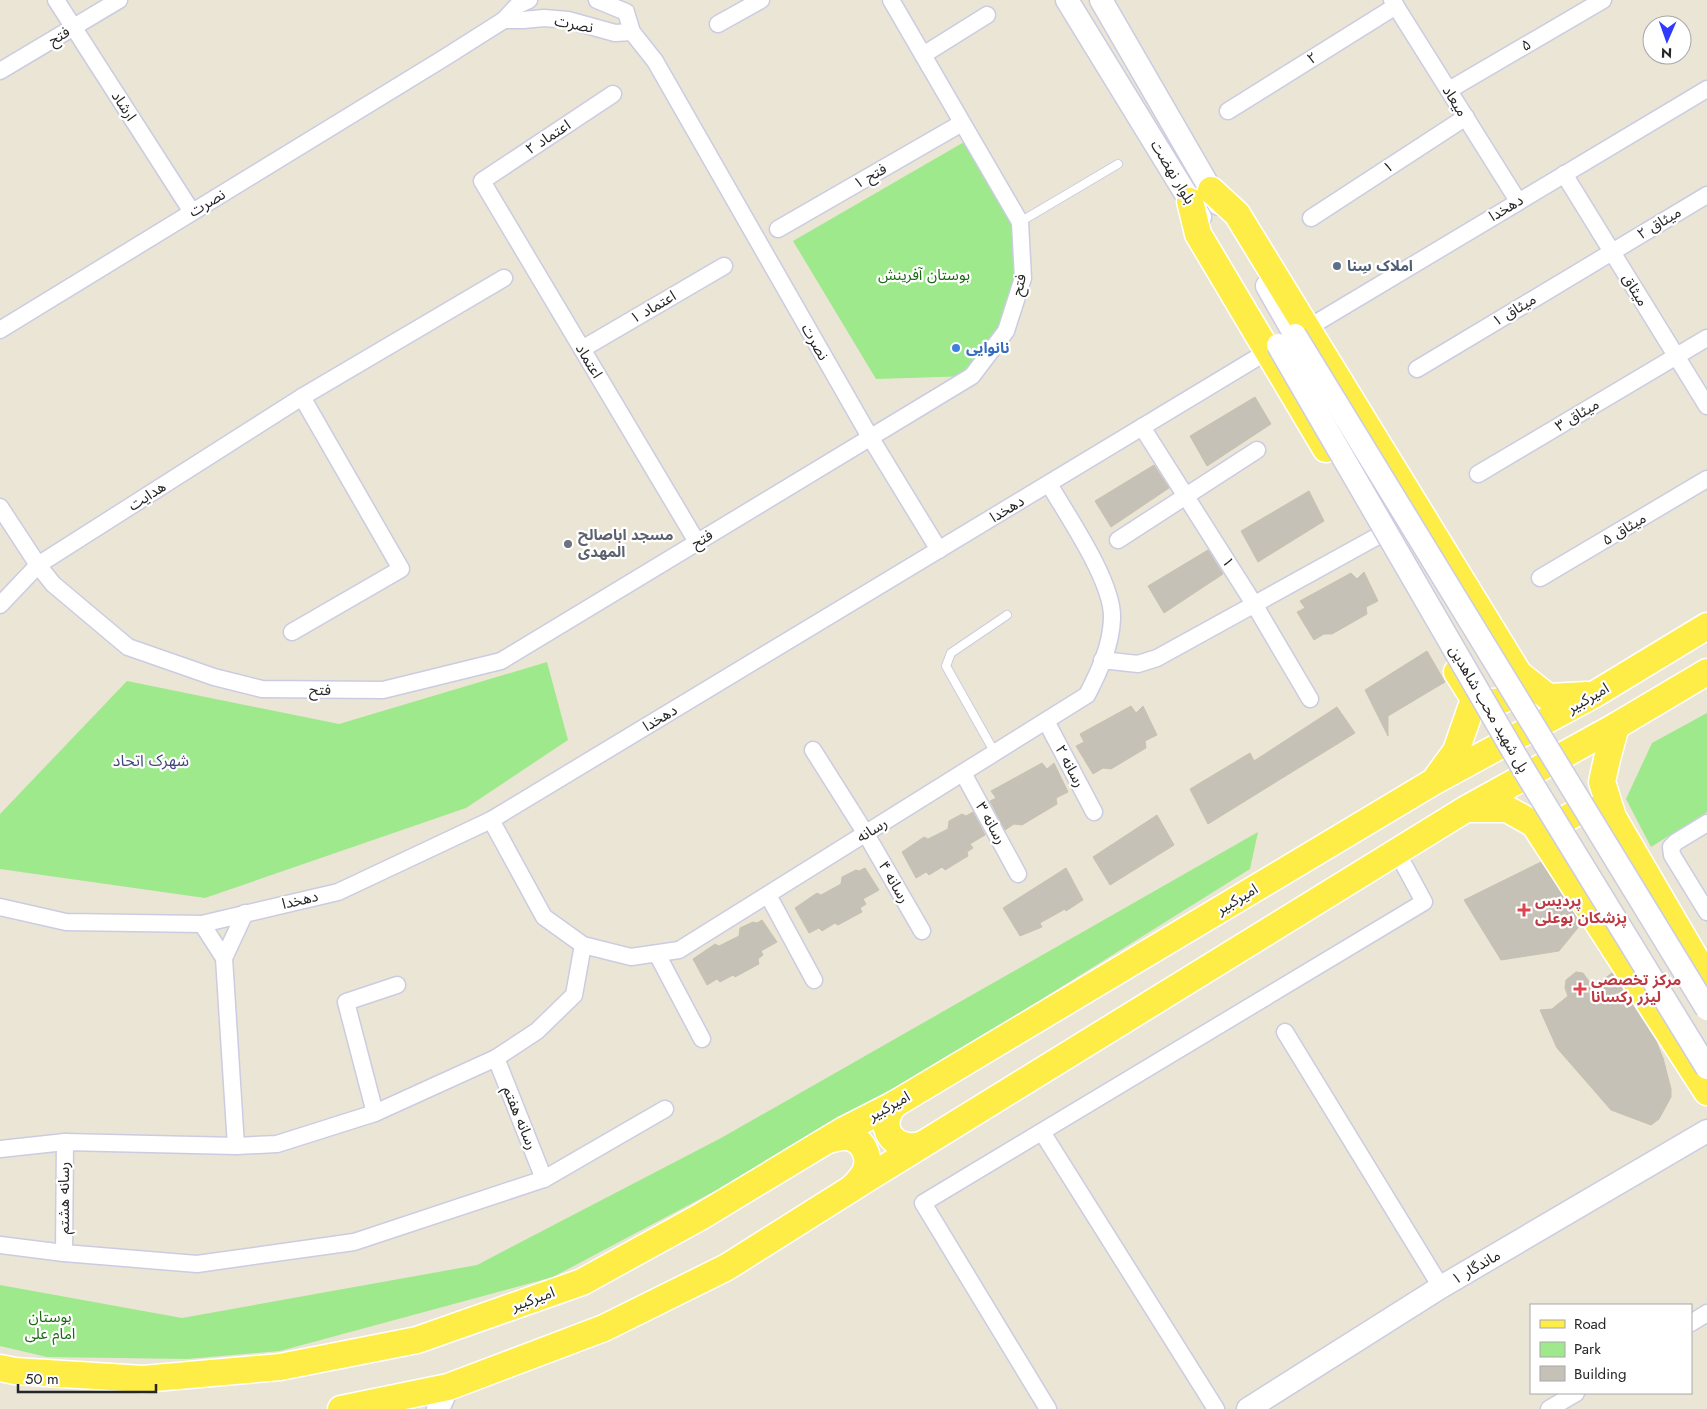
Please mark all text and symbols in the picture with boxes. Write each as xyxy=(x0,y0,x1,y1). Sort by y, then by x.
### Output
street label: نصرت xyxy=(553,9,595,39)
north arrow xyxy=(1642,15,1692,65)
street label: فتح xyxy=(44,21,75,52)
street label: ۵ xyxy=(1517,33,1535,57)
text: N xyxy=(1661,43,1672,63)
street label: ۲ xyxy=(1303,46,1321,70)
street label: میعاد xyxy=(1437,81,1473,121)
street label: ارشاد xyxy=(106,87,142,125)
street label: اعتماد ۲ xyxy=(521,114,575,160)
street label: بلوار نهضت xyxy=(1145,136,1201,208)
street label: ۱ xyxy=(1378,155,1398,179)
street label: فتح ۱ xyxy=(849,158,891,195)
street label: نصرت xyxy=(185,183,229,223)
street label: دهخدا xyxy=(1485,189,1527,227)
street label: میثاق ۲ xyxy=(1633,201,1685,245)
place label: املاک سِنا xyxy=(1347,255,1413,277)
marker: املاک سِنا xyxy=(1331,260,1343,272)
park label: بوستان آفرینش xyxy=(878,264,970,286)
street label: میثاق xyxy=(1616,269,1654,311)
street label: فتح xyxy=(1006,272,1033,298)
street label: اعتماد ۱ xyxy=(626,285,680,329)
street label: میثاق ۱ xyxy=(1488,288,1540,332)
street label: نصرت xyxy=(796,320,834,364)
place label: نانوایی xyxy=(966,337,1010,359)
street label: اعتماد xyxy=(570,340,608,382)
marker: نانوایی xyxy=(950,342,962,354)
street label: میثاق ۳ xyxy=(1551,393,1603,437)
street label: هدایت xyxy=(124,476,170,516)
street label: دهخدا xyxy=(986,490,1028,528)
street label: میثاق ۵ xyxy=(1598,507,1650,551)
place label: مسجد اباصالح المهدی xyxy=(578,524,673,563)
street label: فتح xyxy=(687,524,718,555)
marker: مسجد اباصالح المهدی xyxy=(562,538,574,550)
street label: ۱ xyxy=(1216,553,1240,571)
street label: پل شهید محب شاهدین xyxy=(1444,641,1534,777)
street label: امیرکبیر xyxy=(1562,677,1613,719)
street label: فتح xyxy=(309,679,331,702)
street label: دهخدا xyxy=(639,699,681,737)
street label: رسانه ۲ xyxy=(1050,741,1090,791)
district label: شهرک اتحاد xyxy=(113,749,189,772)
street label: رسانه ۳ xyxy=(970,798,1012,848)
street label: رسانه xyxy=(852,812,892,848)
street label: رسانه ۴ xyxy=(873,857,915,907)
street label: امیرکبیر xyxy=(1211,878,1262,921)
street label: دهخدا xyxy=(280,885,320,915)
place label: پردیس پزشکان بوعلی xyxy=(1535,890,1627,929)
marker: پردیس پزشکان بوعلی xyxy=(1517,903,1531,917)
place label: مرکز تخصصی لیزر رکسانا xyxy=(1591,969,1681,1008)
marker: مرکز تخصصی لیزر رکسانا xyxy=(1573,982,1587,996)
street label: رسانه هفتم xyxy=(497,1083,543,1153)
street label: امیرکبیر xyxy=(863,1085,914,1127)
street label: رسانه هشتم xyxy=(53,1162,75,1234)
street label: ماندگار ۱ xyxy=(1447,1244,1505,1290)
street label: امیرکبیر xyxy=(507,1281,558,1317)
legend xyxy=(1530,1304,1692,1394)
park label: بوستان امام علی xyxy=(25,1306,75,1345)
text: Road xyxy=(1574,1313,1606,1335)
text: Park xyxy=(1574,1338,1601,1360)
scale bar xyxy=(18,1362,155,1394)
text: Building xyxy=(1574,1363,1626,1385)
text: 50 m xyxy=(25,1368,59,1390)

